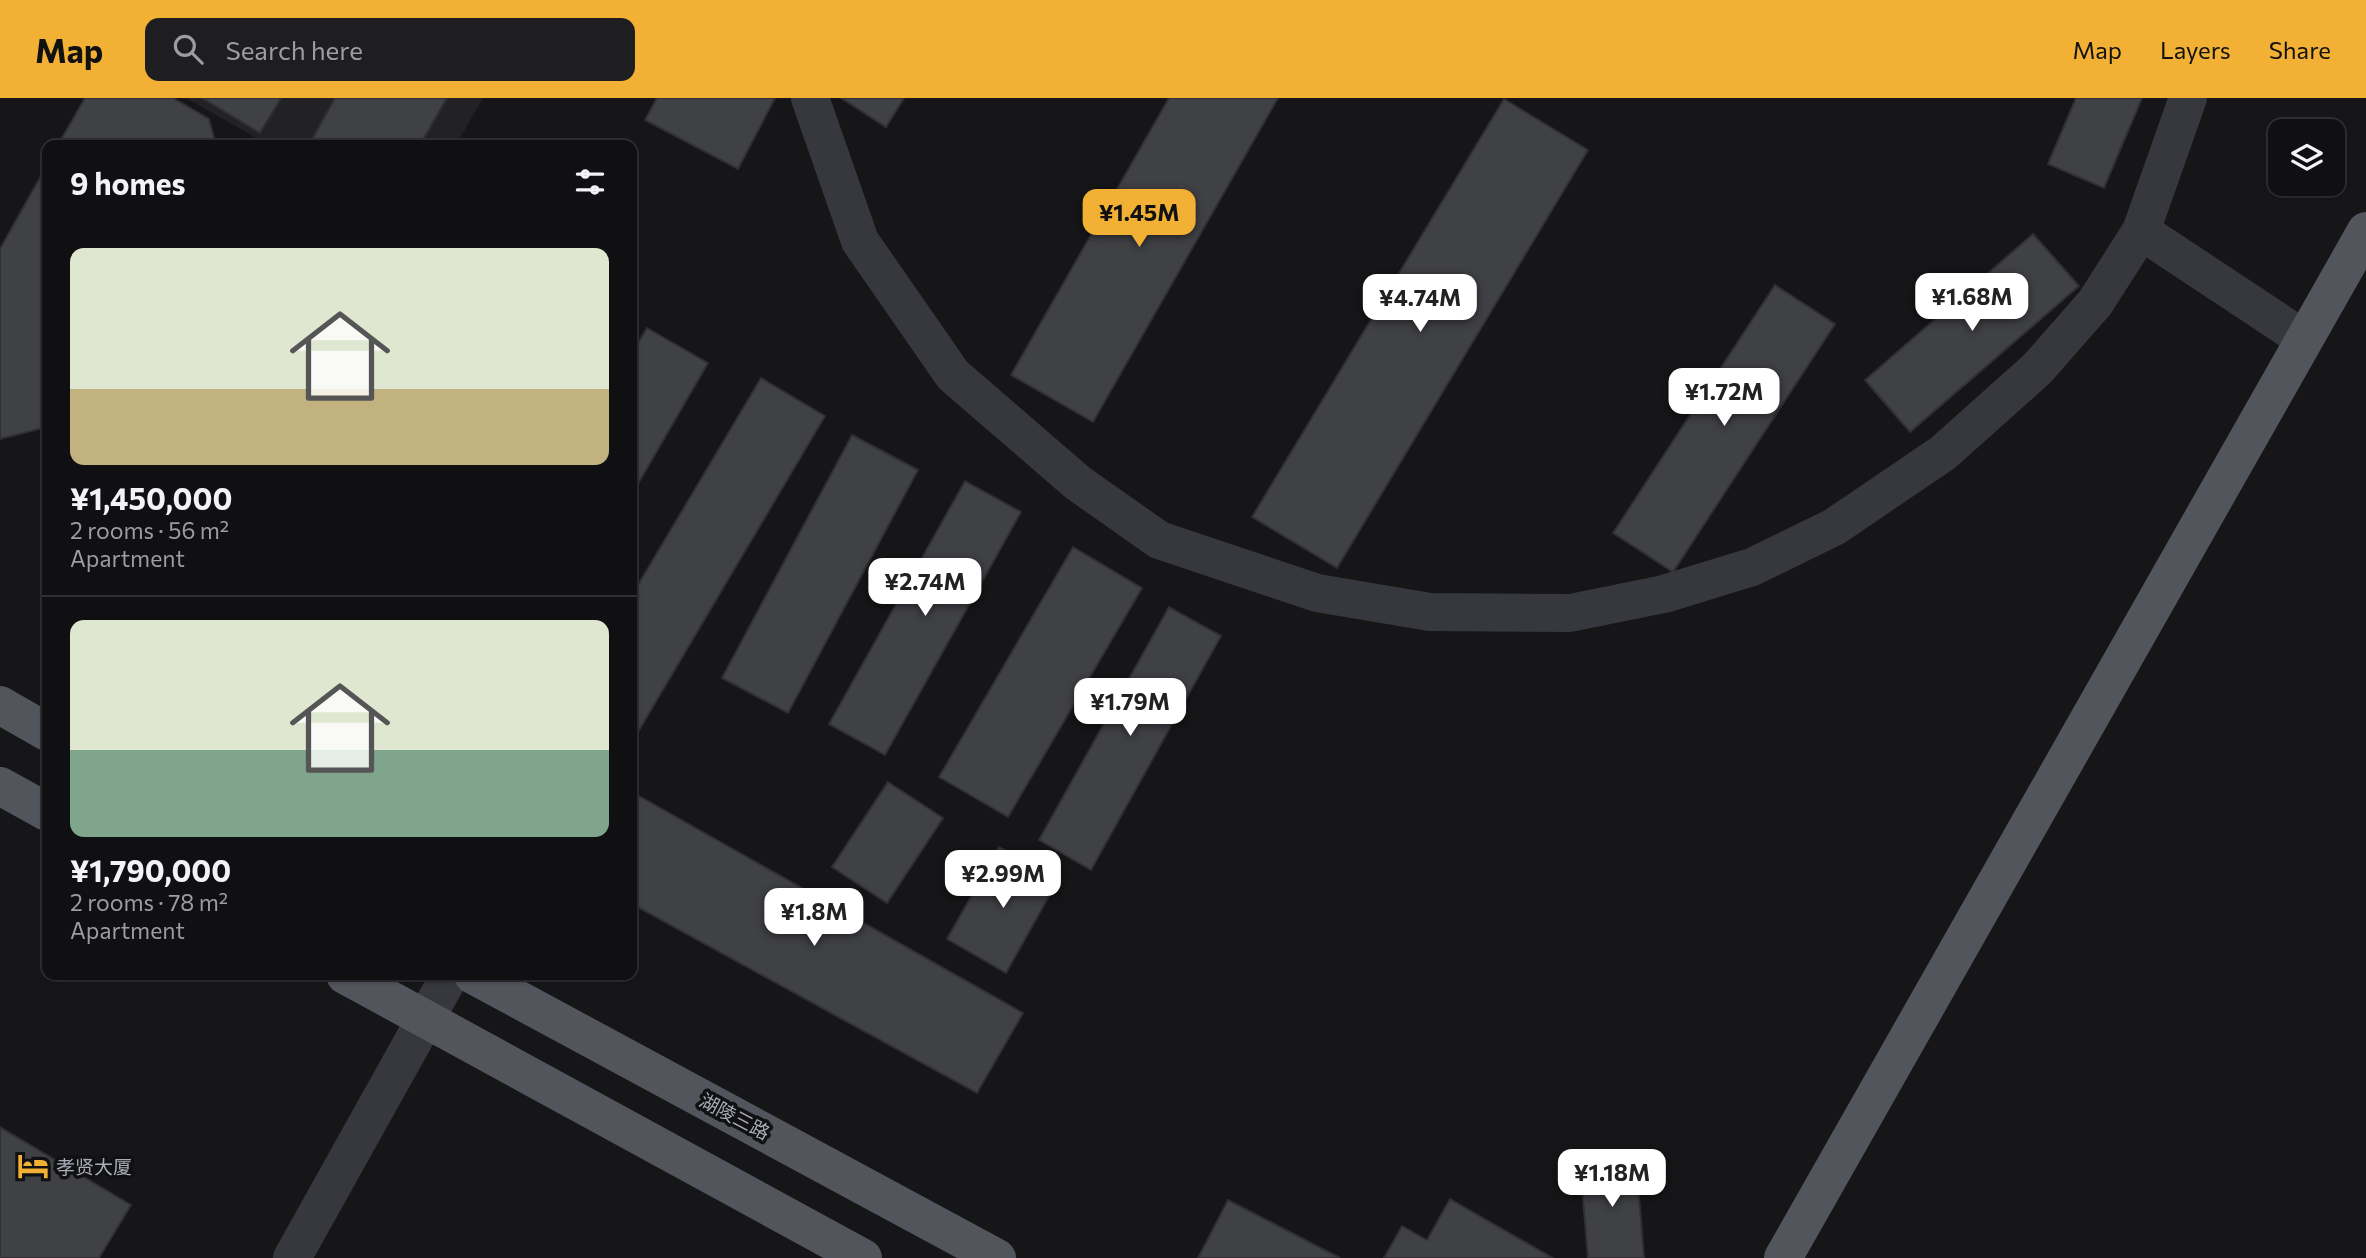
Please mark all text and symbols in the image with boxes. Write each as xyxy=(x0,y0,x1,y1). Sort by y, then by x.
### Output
search box xyxy=(145,18,635,81)
text: Map xyxy=(35,29,103,70)
icon: search xyxy=(169,30,207,68)
text: Search here xyxy=(225,34,363,65)
text: Map xyxy=(2073,35,2122,64)
text: Layers xyxy=(2160,35,2231,64)
text: Share xyxy=(2269,35,2331,64)
map controls xyxy=(2268,119,2345,196)
button: layers xyxy=(2268,119,2345,196)
icon: filters xyxy=(571,163,609,201)
text: 9 homes xyxy=(70,164,185,201)
pin: ¥1.45M xyxy=(1082,190,1196,249)
text: ¥1.45M xyxy=(1099,198,1179,226)
pin: ¥4.74M xyxy=(1363,274,1477,334)
pin: ¥1.68M xyxy=(1915,274,2029,333)
text: ¥1.68M xyxy=(1931,282,2013,310)
text: ¥4.74M xyxy=(1379,283,1461,311)
icon: home xyxy=(277,293,403,419)
pin: ¥1.72M xyxy=(1667,368,1781,428)
text: ¥1.72M xyxy=(1685,377,1763,405)
text: ¥1,450,000 xyxy=(70,479,232,516)
text: 2 rooms · 56 m² xyxy=(70,516,229,544)
text: Apartment xyxy=(70,544,185,572)
pin: ¥2.74M xyxy=(868,559,982,618)
text: ¥2.74M xyxy=(884,567,966,595)
icon: home xyxy=(277,665,403,791)
pin: ¥1.79M xyxy=(1073,678,1187,738)
text: ¥1.79M xyxy=(1090,687,1170,715)
pin: ¥2.99M xyxy=(946,850,1060,910)
text: ¥1,790,000 xyxy=(70,851,231,888)
text: ¥2.99M xyxy=(961,859,1045,887)
text: 2 rooms · 78 m² xyxy=(70,888,228,916)
pin: ¥1.8M xyxy=(765,888,863,948)
text: ¥1.8M xyxy=(780,897,848,925)
text: Apartment xyxy=(70,916,185,944)
street label: 湖陵三路 xyxy=(696,1088,774,1144)
hotel icon: 孝贤大厦 xyxy=(16,1149,50,1183)
pin: ¥1.18M xyxy=(1555,1150,1669,1209)
place label: 孝贤大厦 xyxy=(56,1155,132,1178)
text: ¥1.18M xyxy=(1574,1158,1650,1186)

